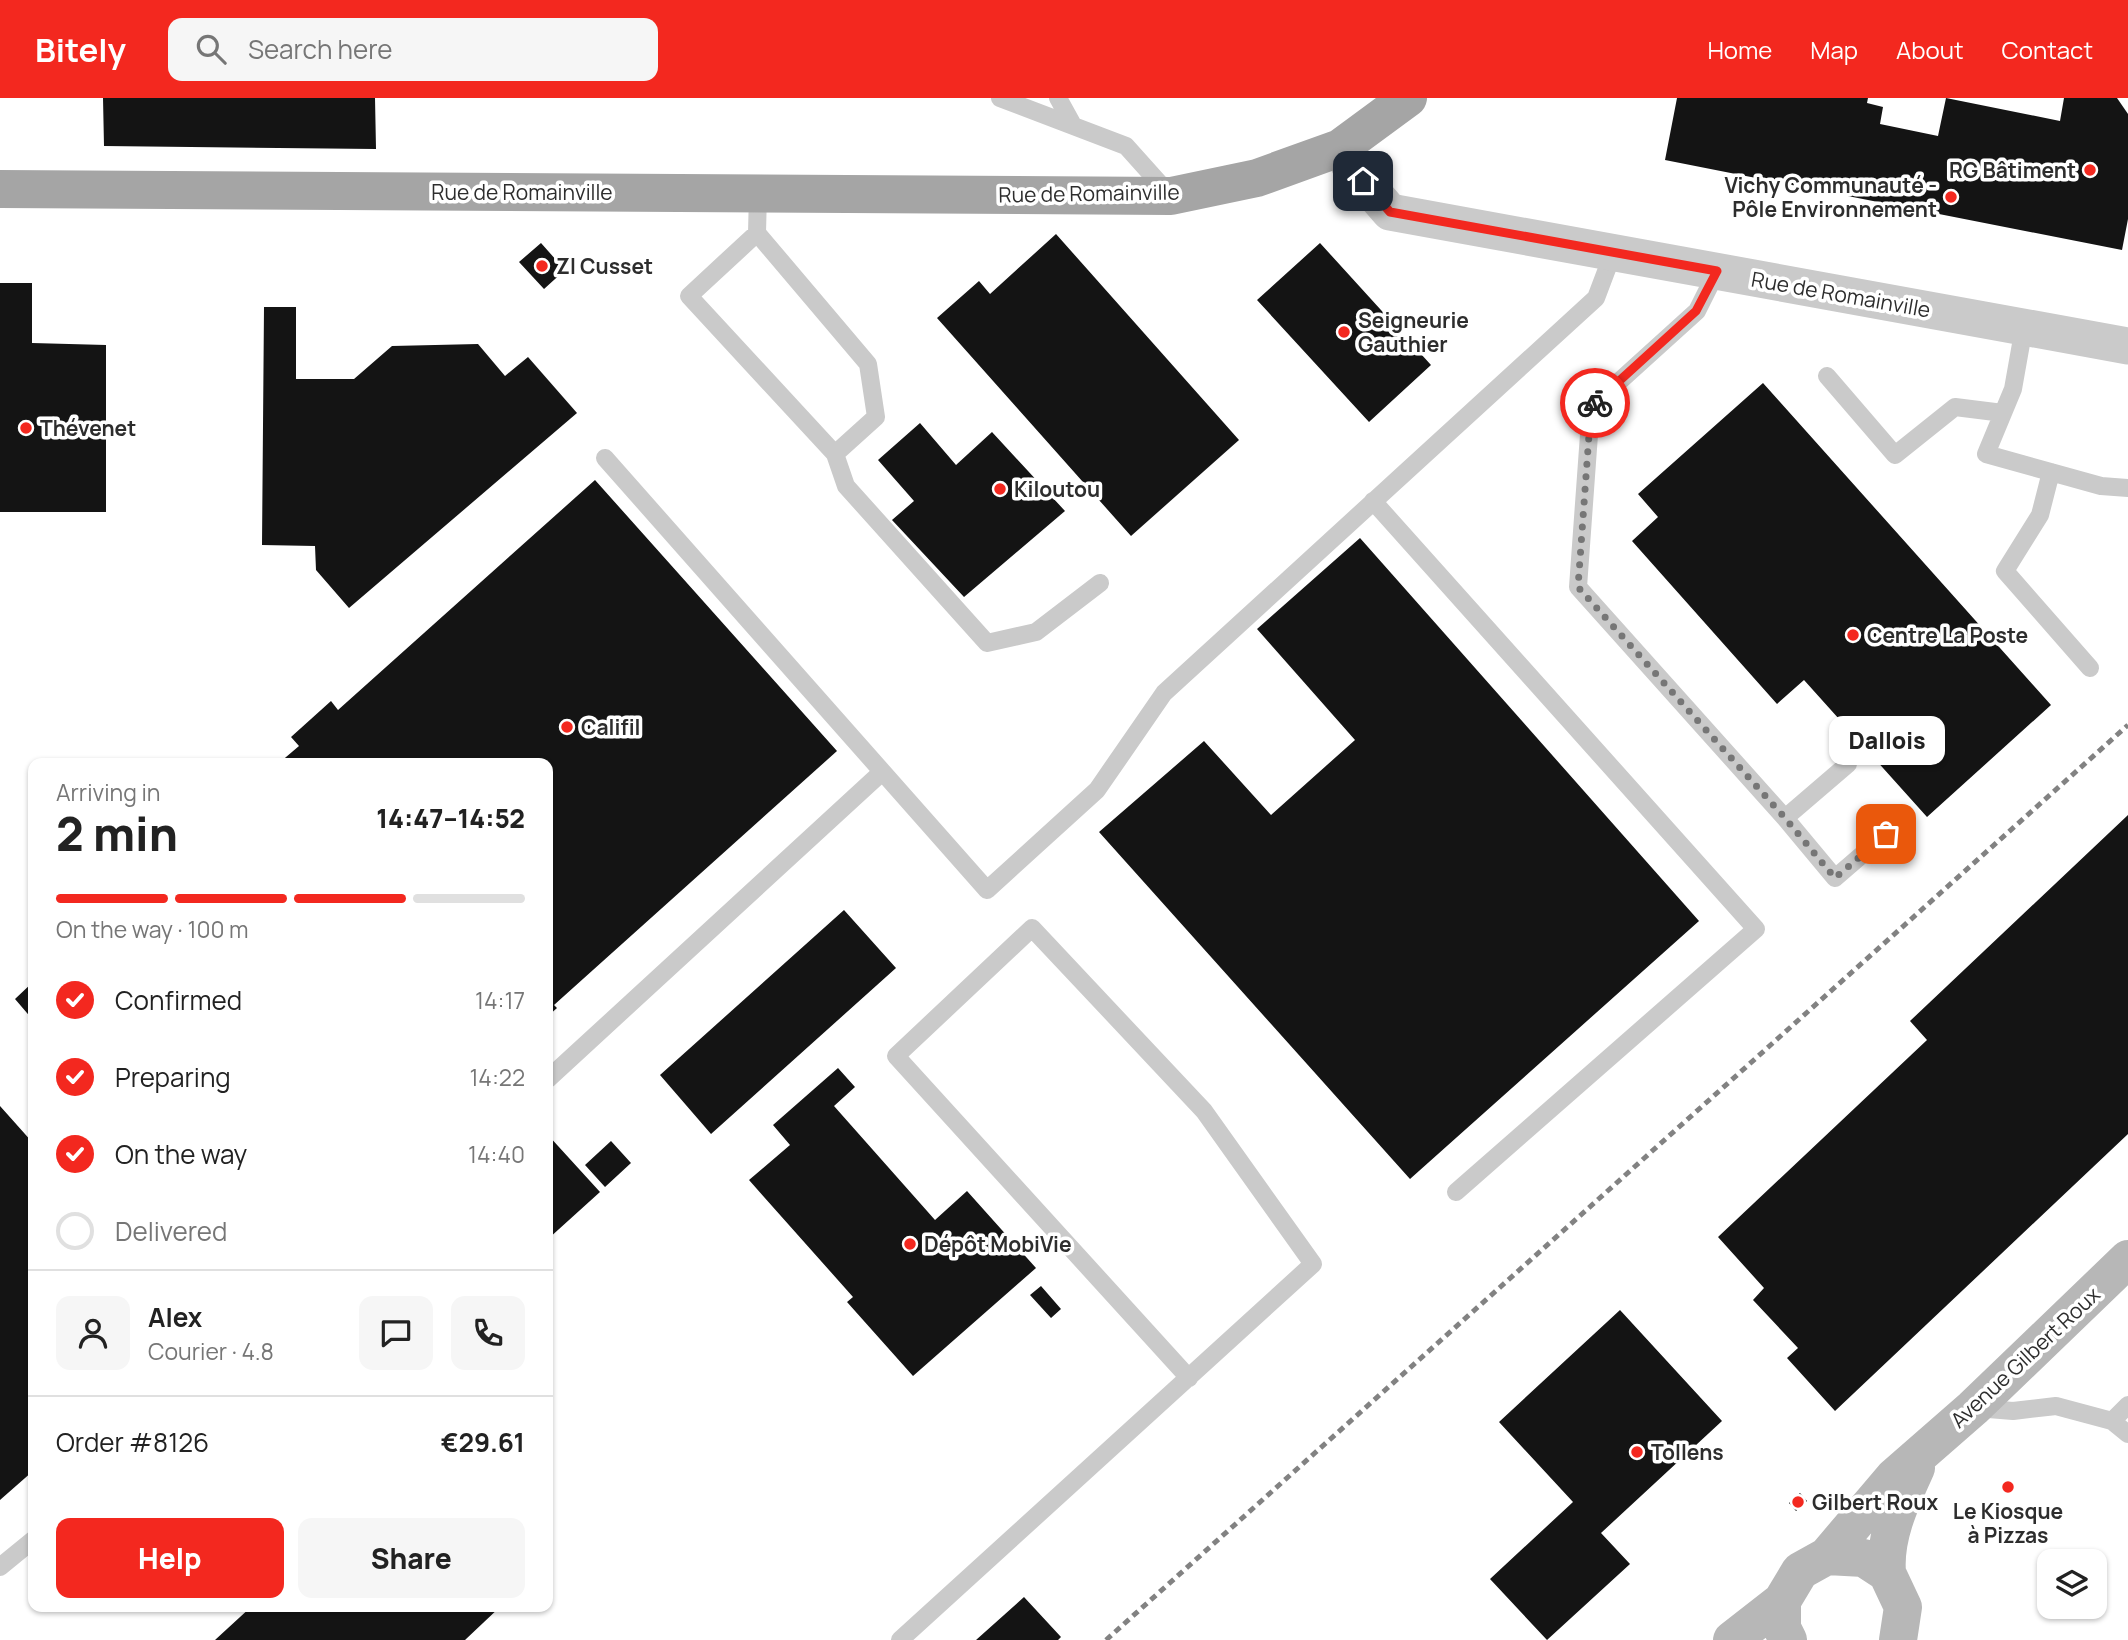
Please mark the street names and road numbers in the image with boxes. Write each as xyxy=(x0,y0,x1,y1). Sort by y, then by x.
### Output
street label: Rue de Romainville xyxy=(998,177,1180,209)
street label: Rue de Romainville xyxy=(431,178,613,206)
street label: Rue de Romainville xyxy=(1749,264,1933,324)
street label: Avenue Gilbert Roux xyxy=(1944,1280,2106,1434)

